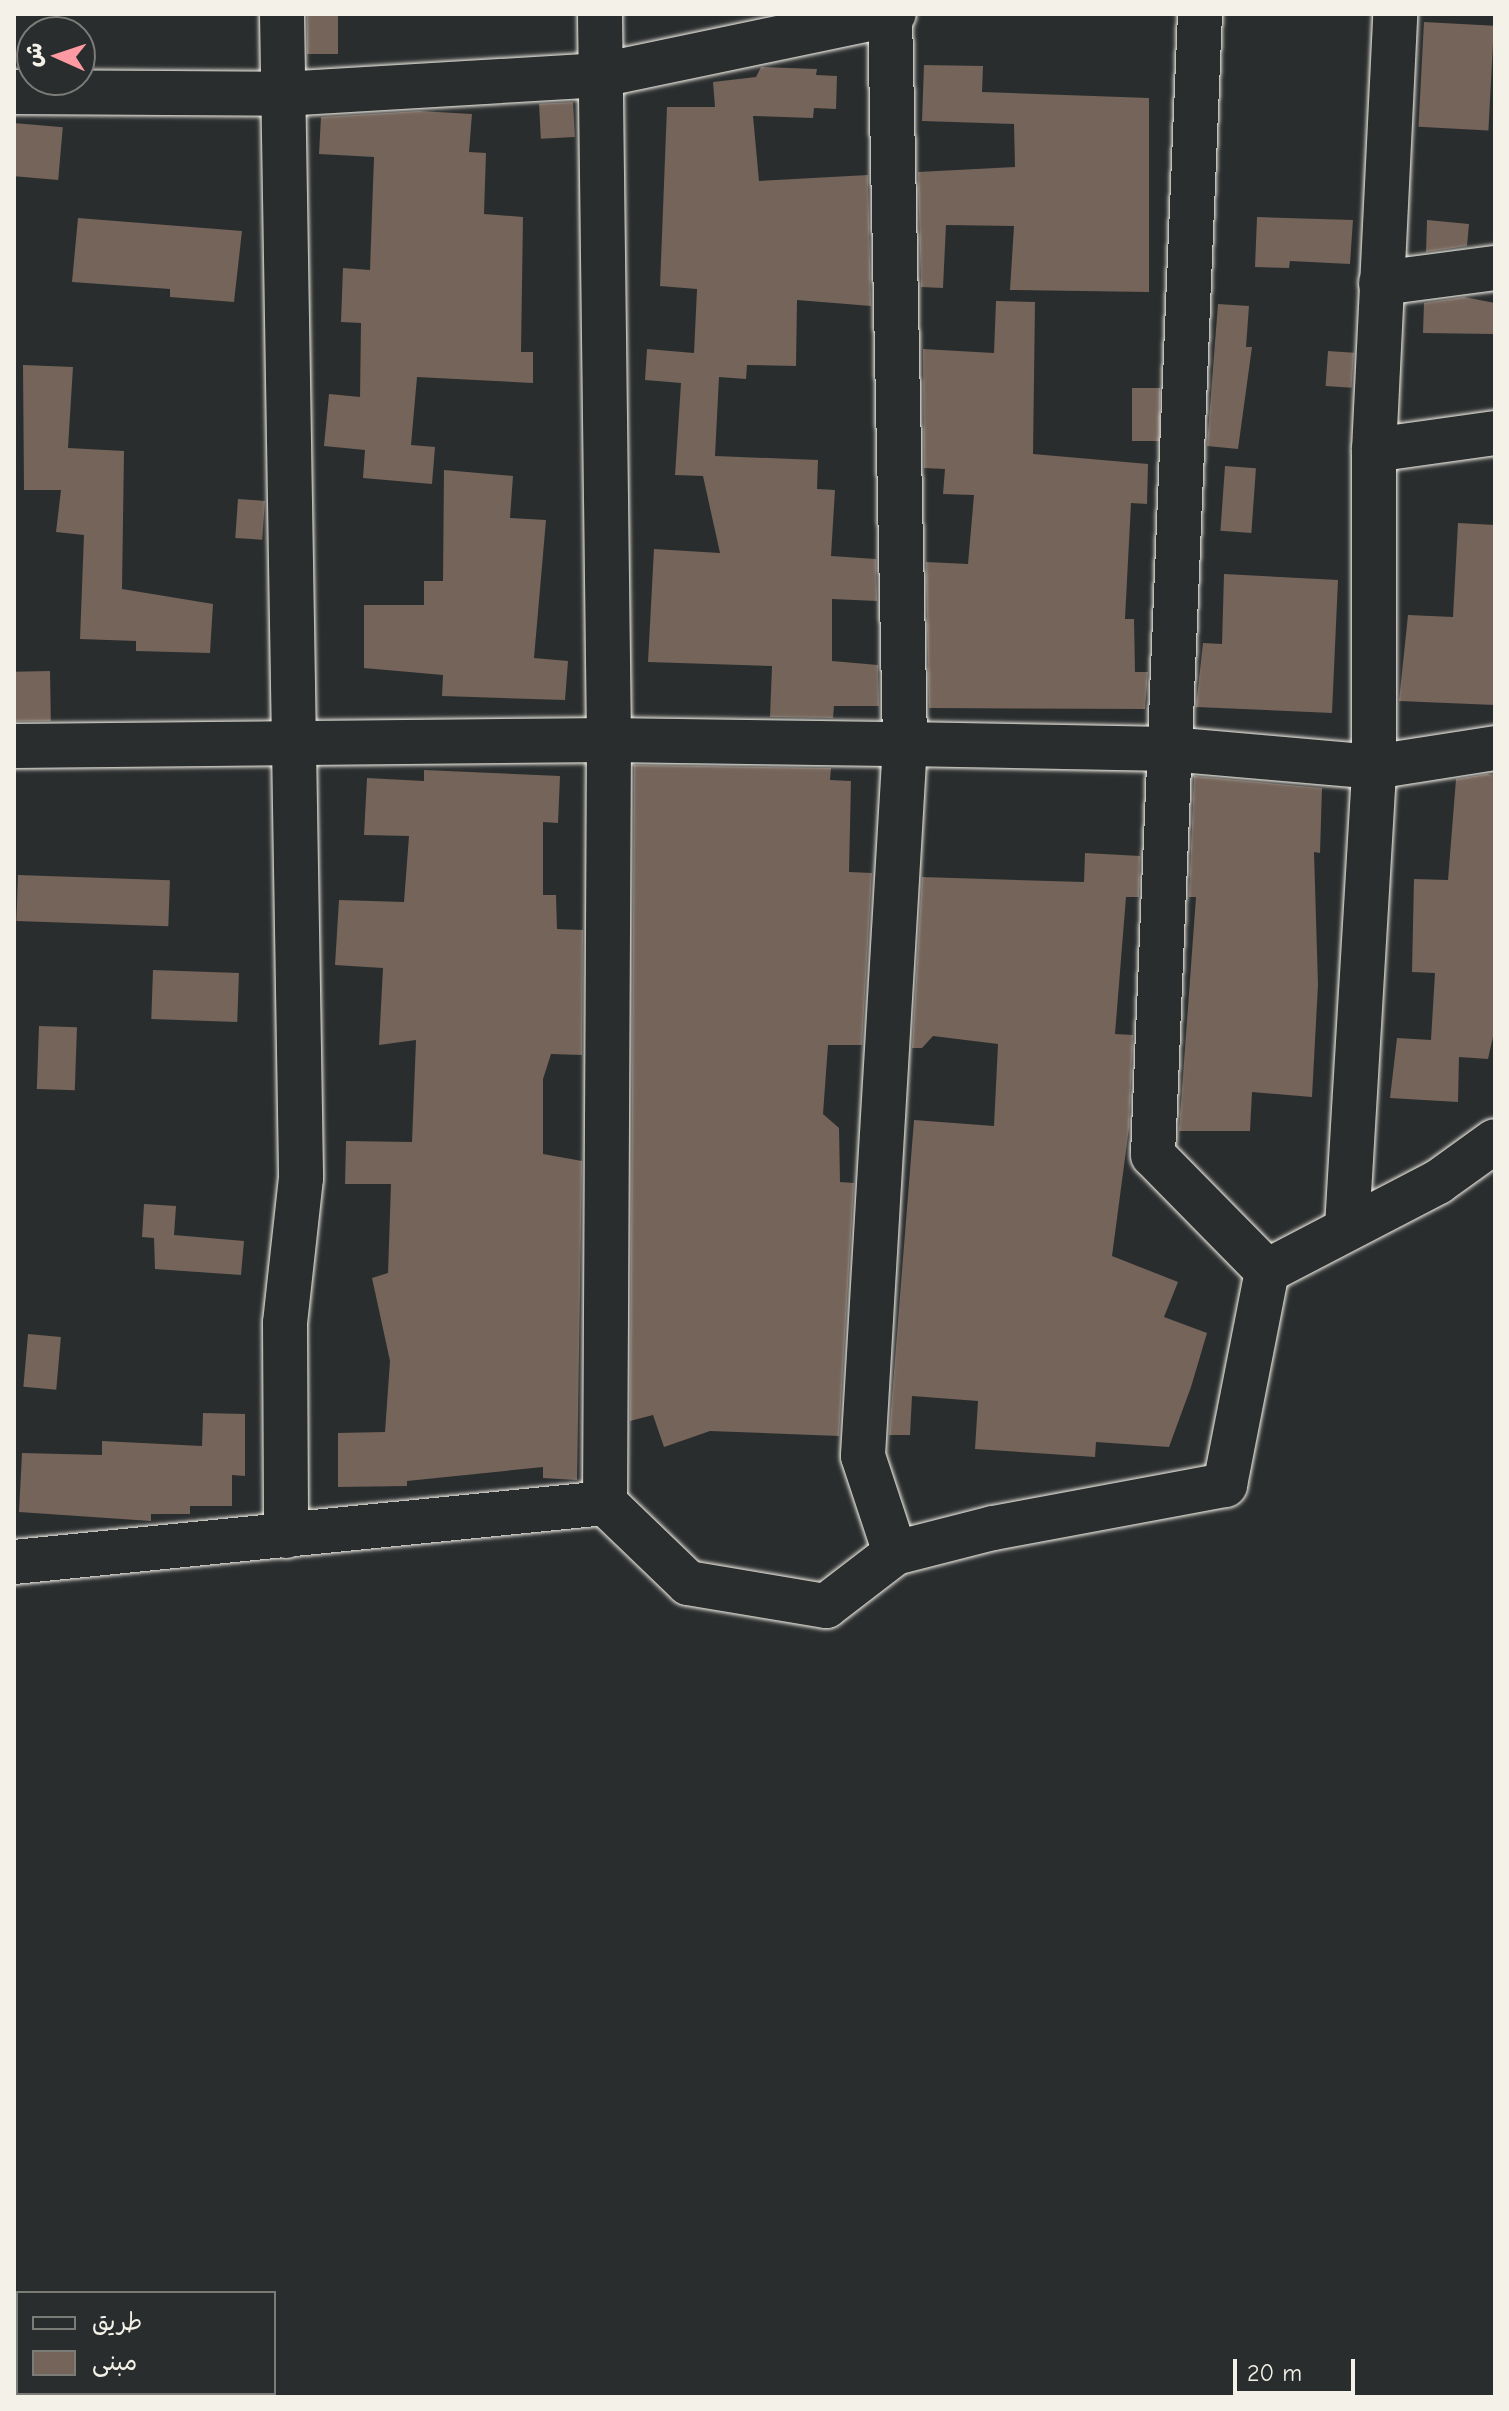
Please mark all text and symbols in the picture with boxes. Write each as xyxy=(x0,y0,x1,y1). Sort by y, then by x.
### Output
north arrow xyxy=(16,16,96,96)
text: ش xyxy=(20,42,48,68)
legend xyxy=(16,2291,276,2395)
text: طريق xyxy=(92,2308,142,2336)
scale bar xyxy=(1237,2343,1359,2393)
text: مبنى xyxy=(92,2348,137,2376)
text: 20 m xyxy=(1247,2359,1302,2387)

